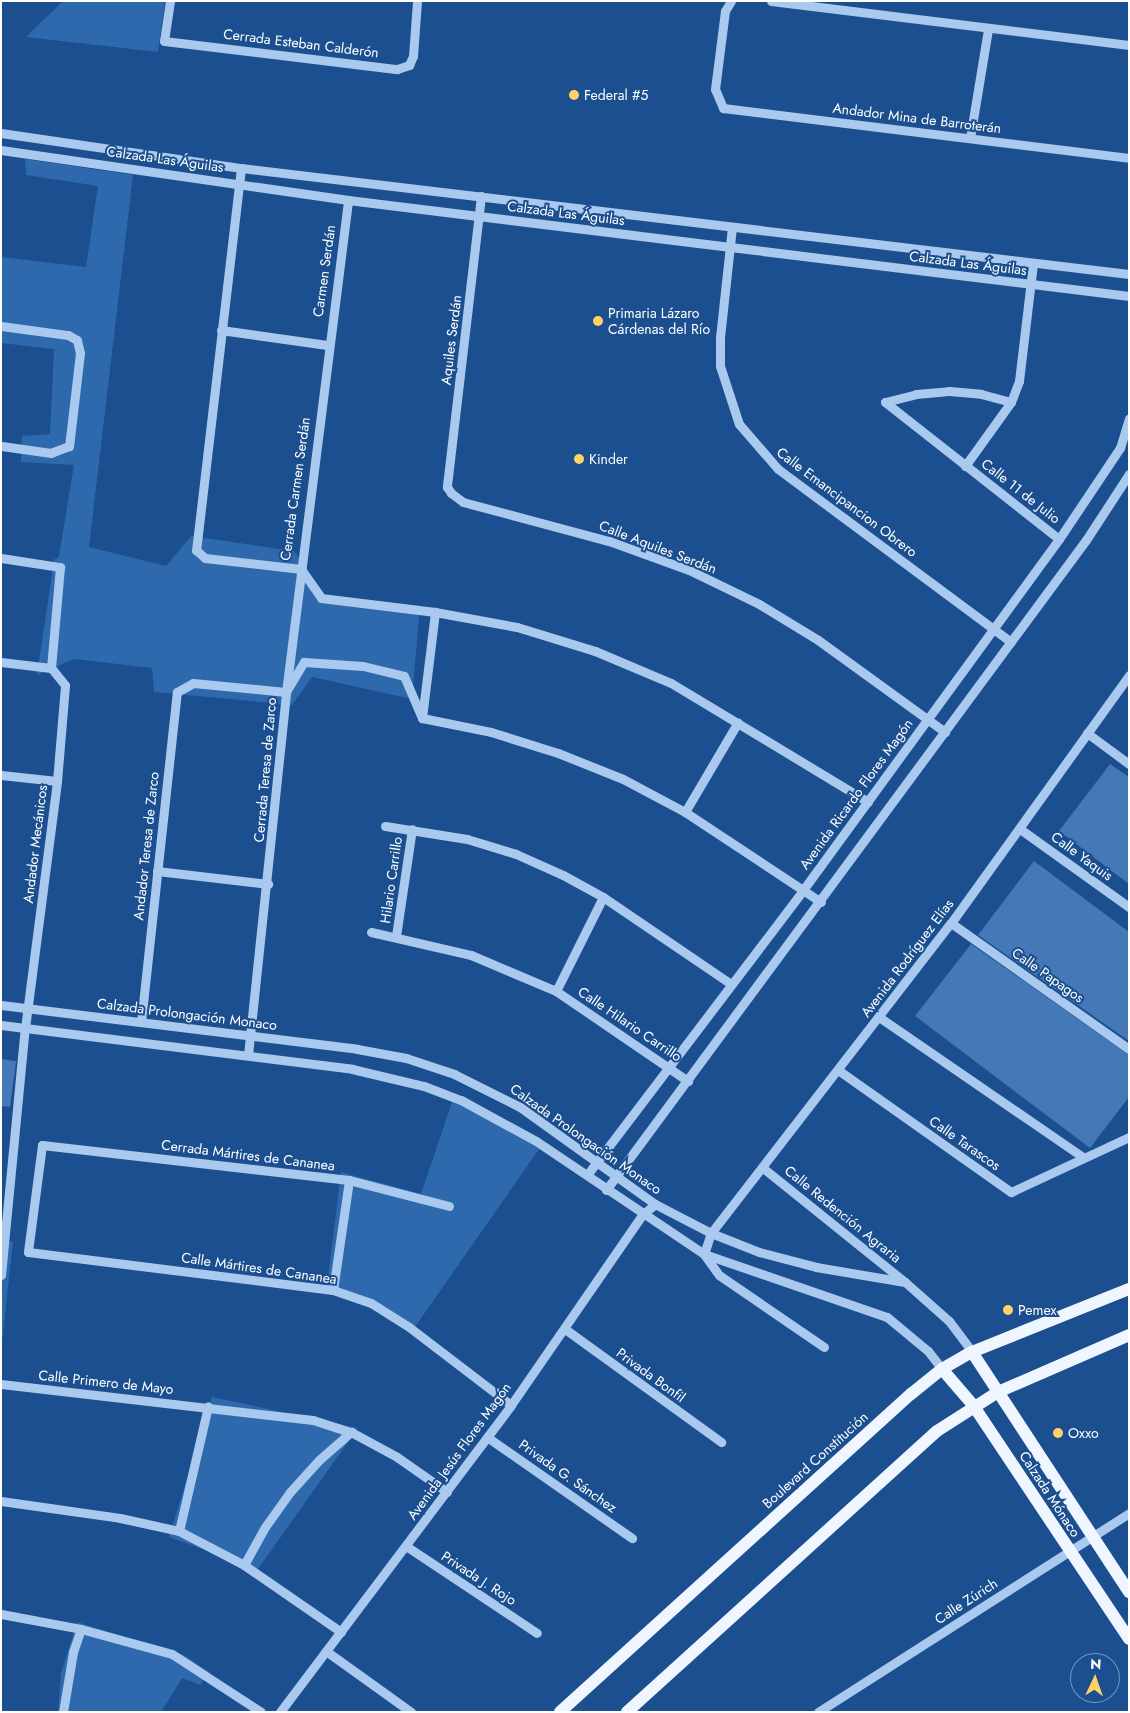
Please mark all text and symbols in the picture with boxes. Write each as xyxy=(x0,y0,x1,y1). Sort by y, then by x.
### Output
street label: Cerrada Esteban Calderón xyxy=(222,25,380,61)
place label: Federal #5 xyxy=(584,87,648,103)
marker: Federal #5 xyxy=(568,89,580,101)
street label: Andador Mina de Barroterán xyxy=(832,99,1002,137)
street label: Calzada Las Águilas xyxy=(105,142,225,176)
street label: Calzada Las Águilas xyxy=(506,197,626,229)
street label: Carmen Serdán xyxy=(309,224,339,318)
street label: Calzada Las Águilas xyxy=(908,247,1028,279)
street label: Aquiles Serdán xyxy=(437,294,465,386)
place label: Primaria Lázaro Cárdenas del Río xyxy=(608,305,710,338)
marker: Primaria Lázaro Cárdenas del Río xyxy=(592,315,604,327)
street label: Cerrada Carmen Serdán xyxy=(277,416,313,562)
street label: Calle Emancipancion Obrero xyxy=(773,444,921,560)
place label: Kinder xyxy=(589,451,628,467)
marker: Kinder xyxy=(573,453,585,465)
street label: Calle 11 de Julio xyxy=(978,455,1064,527)
street label: Calle Aquiles Serdán xyxy=(597,517,719,577)
street label: Cerrada Teresa de Zarco xyxy=(250,697,280,843)
street label: Avenida Ricardo Flores Magón xyxy=(796,716,916,872)
street label: Andador Teresa de Zarco xyxy=(130,771,162,921)
street label: Andador Mecánicos xyxy=(19,784,51,904)
street label: Calle Yaquis xyxy=(1048,828,1116,884)
street label: Hilario Carrillo xyxy=(377,835,405,925)
street label: Avenida Rodríguez Elías xyxy=(857,896,957,1020)
street label: Calle Papagos xyxy=(1009,944,1087,1006)
street label: Calle Hilario Carrillo xyxy=(575,983,685,1065)
street label: Calzada Prolongación Monaco xyxy=(96,995,278,1033)
street label: Calzada Prolongación Monaco xyxy=(507,1080,665,1198)
street label: Calle Tarascos xyxy=(926,1112,1004,1174)
street label: Cerrada Mártires de Cananea xyxy=(160,1136,336,1174)
street label: Calle Redención Agraria xyxy=(781,1162,905,1266)
street label: Calle Mártires de Cananea xyxy=(180,1249,338,1287)
place label: Pemex xyxy=(1018,1302,1056,1318)
marker: Pemex xyxy=(1002,1304,1014,1316)
street label: Privada Bonfil xyxy=(613,1344,689,1406)
street label: Calle Primero de Mayo xyxy=(38,1367,174,1397)
street label: Avenida Jesús Flores Magón xyxy=(404,1379,514,1523)
street label: Boulevard Constitución xyxy=(759,1408,871,1512)
place label: Oxxo xyxy=(1068,1425,1099,1441)
marker: Oxxo xyxy=(1052,1427,1064,1439)
street label: Privada G. Sánchez xyxy=(516,1436,620,1516)
street label: Calzada Mónaco xyxy=(1016,1448,1084,1540)
street label: Privada J. Rojo xyxy=(438,1548,520,1608)
street label: Calle Zúrich xyxy=(931,1574,1001,1628)
north arrow xyxy=(1070,1653,1120,1703)
text: N xyxy=(1090,1654,1102,1674)

